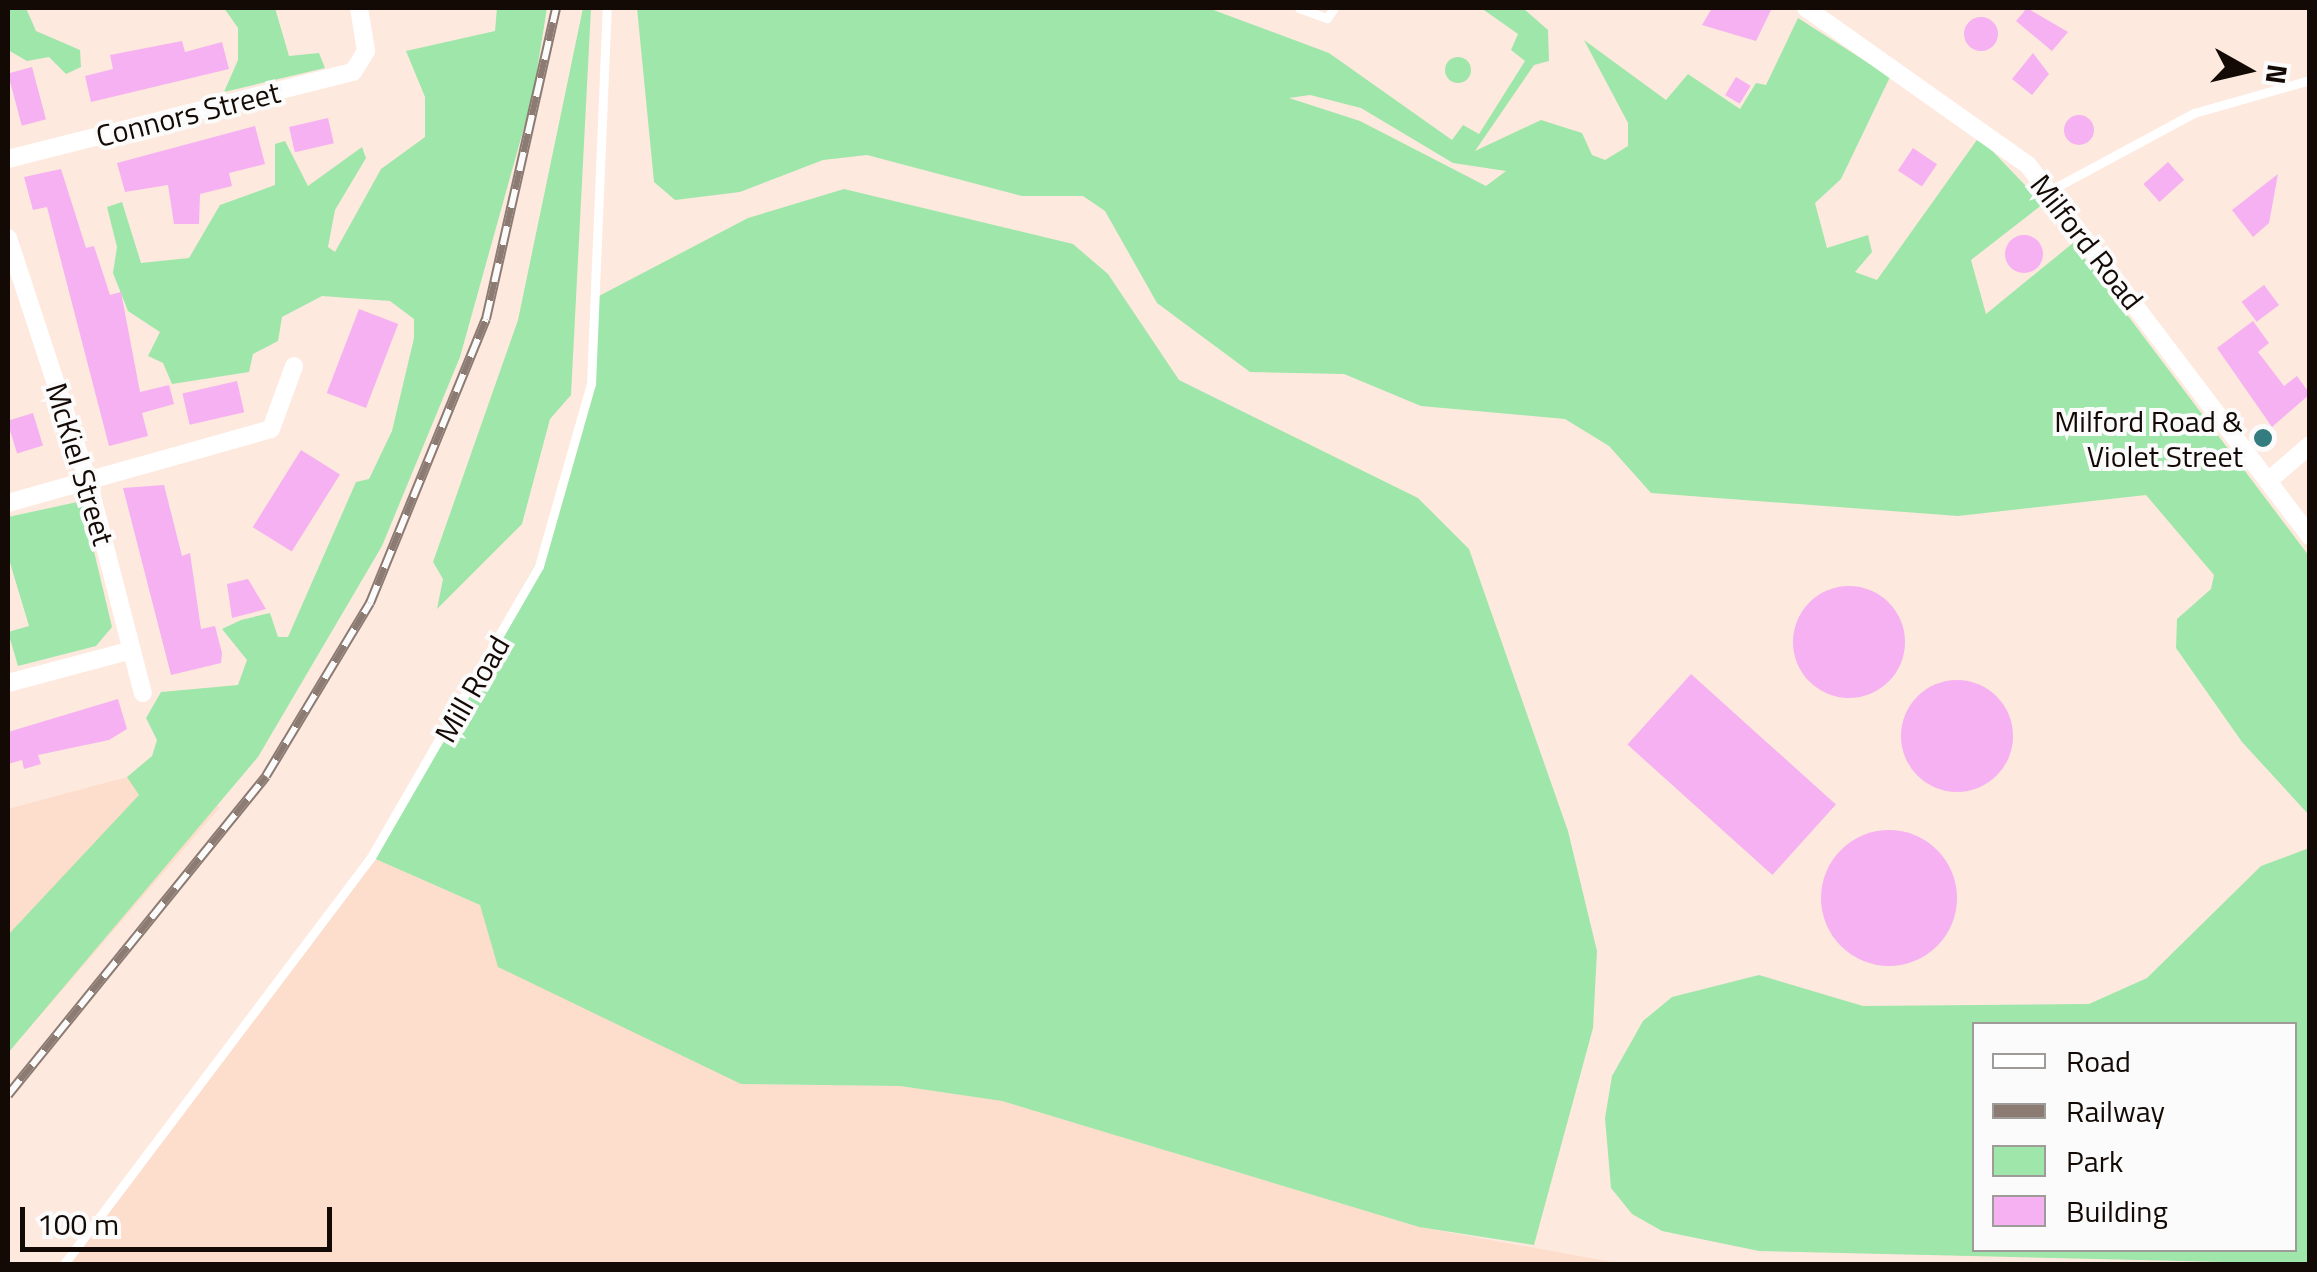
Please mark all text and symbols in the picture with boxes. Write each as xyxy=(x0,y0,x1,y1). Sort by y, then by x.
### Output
north arrow xyxy=(2197,20,2297,120)
text: N xyxy=(2255,62,2300,87)
street label: Connors Street xyxy=(92,74,284,154)
street label: Milford Road xyxy=(2023,167,2151,317)
street label: McKiel Street xyxy=(38,379,122,549)
place label: Milford Road & Violet Street xyxy=(2054,403,2243,474)
marker: Milford Road & Violet Street xyxy=(2252,427,2274,449)
street label: Mill Road xyxy=(427,629,517,749)
legend xyxy=(1972,1022,2297,1252)
text: Road xyxy=(2066,1038,2131,1084)
text: Railway xyxy=(2066,1088,2165,1134)
text: Park xyxy=(2066,1138,2123,1184)
scale bar xyxy=(25,1187,338,1249)
text: Building xyxy=(2066,1188,2168,1234)
text: 100 m xyxy=(37,1201,119,1247)

